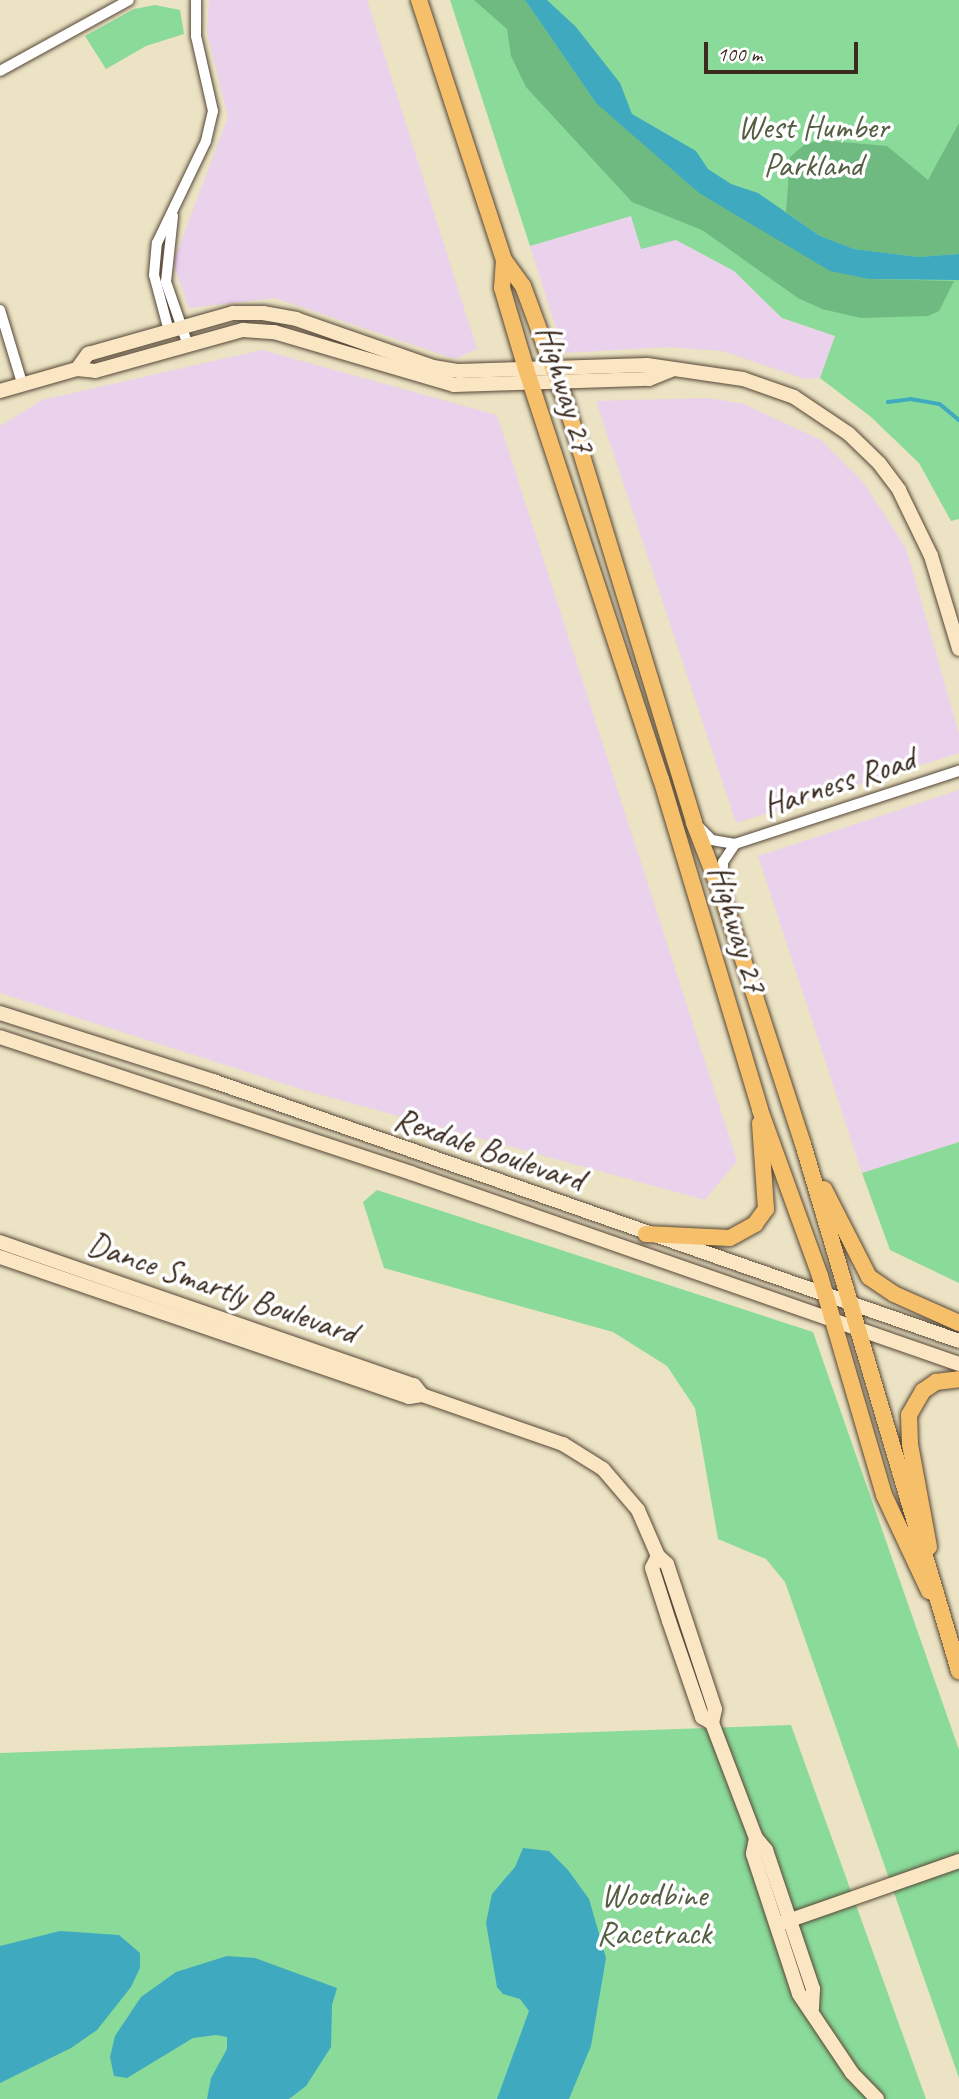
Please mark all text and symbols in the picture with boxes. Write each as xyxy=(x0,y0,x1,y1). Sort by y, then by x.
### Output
scale bar xyxy=(707,28,861,72)
text: 100 m xyxy=(717,41,762,67)
park label: West Humber Parkland xyxy=(737,108,889,186)
street label: Highway 27 xyxy=(527,321,603,457)
street label: Harness Road xyxy=(759,740,919,826)
street label: Highway 27 xyxy=(699,861,775,997)
street label: Rexdale Boulevard xyxy=(389,1099,589,1201)
street label: Dance Smartly Boulevard xyxy=(82,1224,362,1354)
park label: Woodbine Racetrack xyxy=(597,1876,711,1954)

